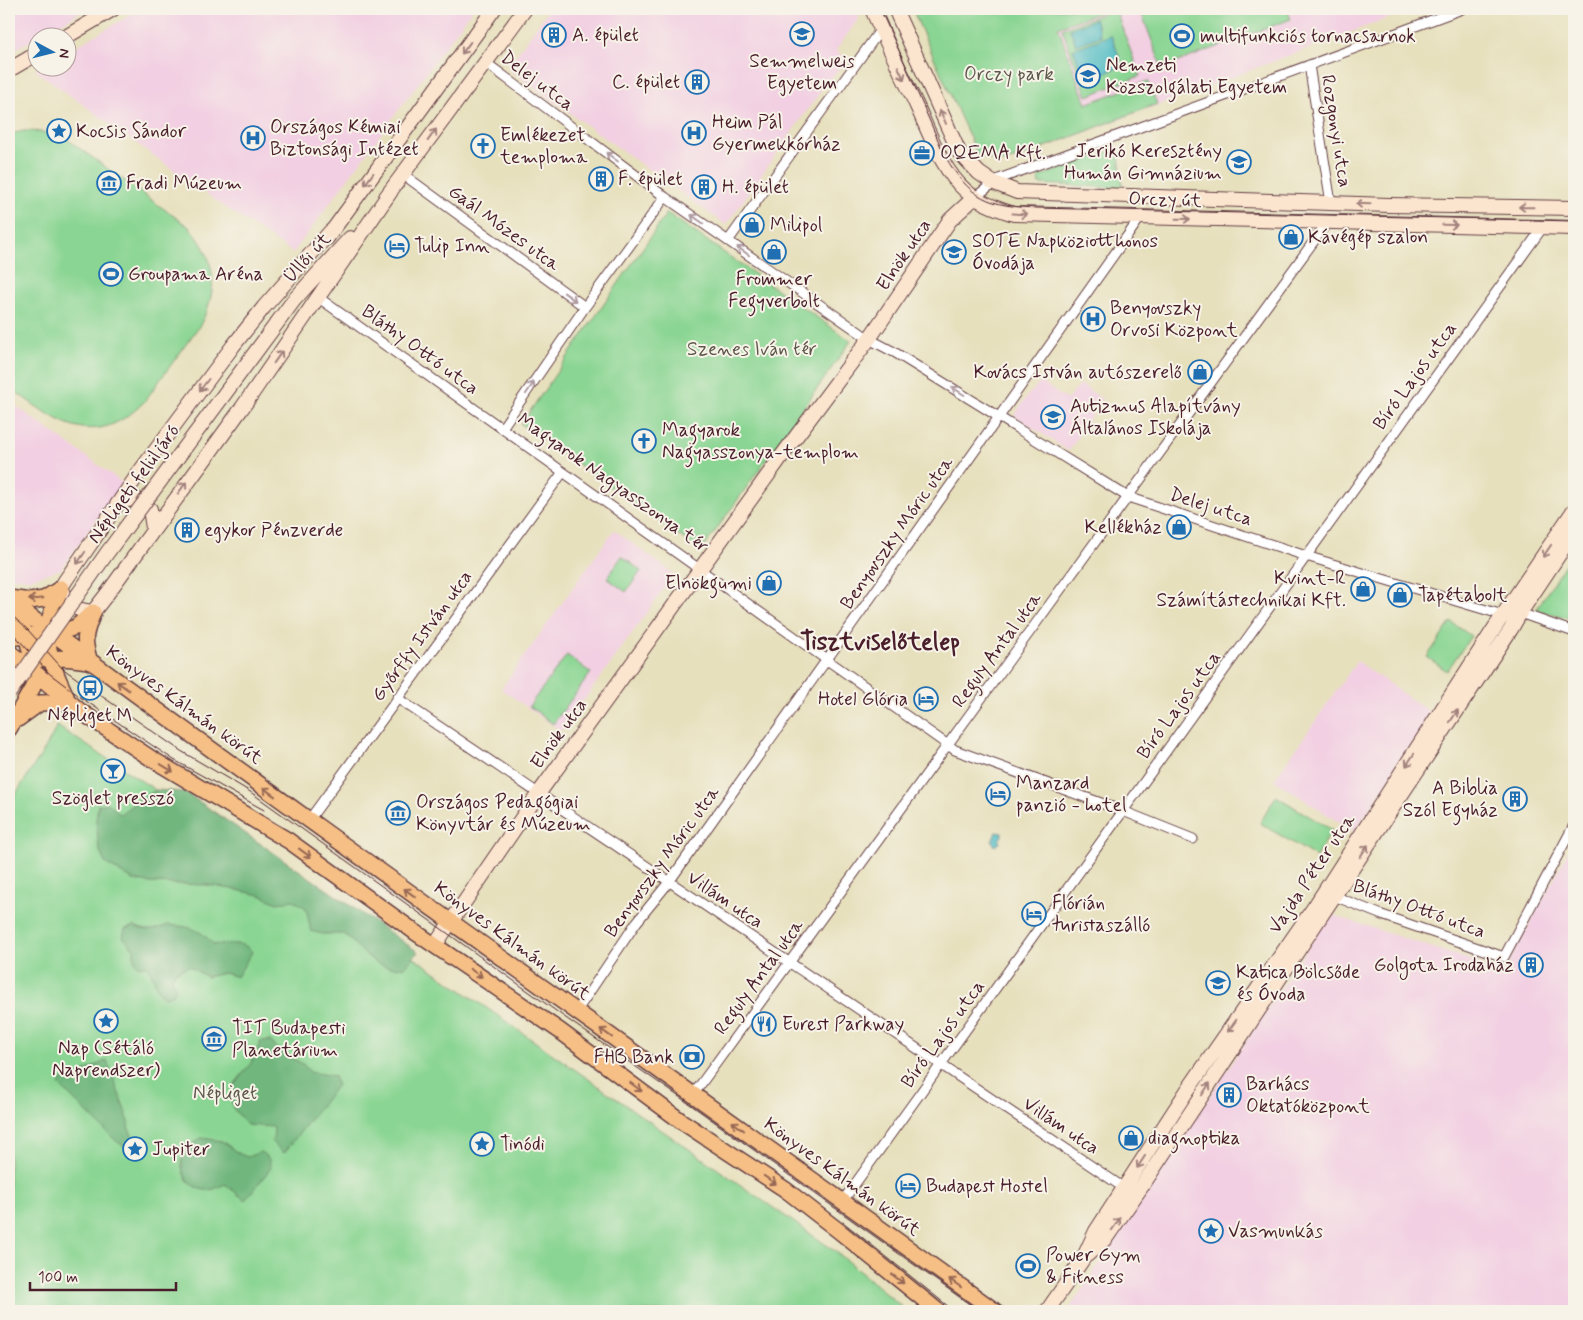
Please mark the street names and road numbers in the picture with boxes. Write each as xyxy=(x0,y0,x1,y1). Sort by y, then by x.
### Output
street label: Delej utca xyxy=(495,45,579,118)
street label: Rozgonyi utca xyxy=(1313,73,1357,189)
street label: Gaál Mózes utca xyxy=(443,179,565,277)
street label: Orczy út xyxy=(1128,186,1202,215)
street label: Elnök utca xyxy=(871,214,937,296)
street label: Üllői út xyxy=(277,227,337,289)
street label: Bláthy Ottó utca xyxy=(356,299,484,402)
street label: Bíró Lajos utca xyxy=(1367,317,1463,436)
street label: Magyarok Nagyasszonya tér xyxy=(511,407,714,561)
street label: Népligeti felüljáró xyxy=(82,419,187,549)
street label: Benyovszky Móric utca xyxy=(835,451,960,615)
street label: Delej utca xyxy=(1166,482,1256,533)
street label: Győrffy István utca xyxy=(366,565,479,707)
street label: Reguly Antal utca xyxy=(947,587,1050,715)
street label: Könyves Kálmán körút xyxy=(101,640,267,770)
street label: Bíró Lajos utca xyxy=(1131,646,1227,765)
street label: Elnök utca xyxy=(525,694,593,774)
street label: Benyovszky Móric utca xyxy=(599,781,727,943)
street label: Vajda Péter utca xyxy=(1263,809,1362,939)
street label: Villám utca xyxy=(682,865,768,935)
street label: Bláthy Ottó utca xyxy=(1349,873,1489,945)
street label: Könyves Kálmán körút xyxy=(429,876,595,1006)
street label: Reguly Antal utca xyxy=(709,914,812,1042)
street label: Bíró Lajos utca xyxy=(895,975,991,1094)
street label: Villám utca xyxy=(1018,1091,1104,1161)
street label: Könyves Kálmán körút xyxy=(759,1112,925,1242)

